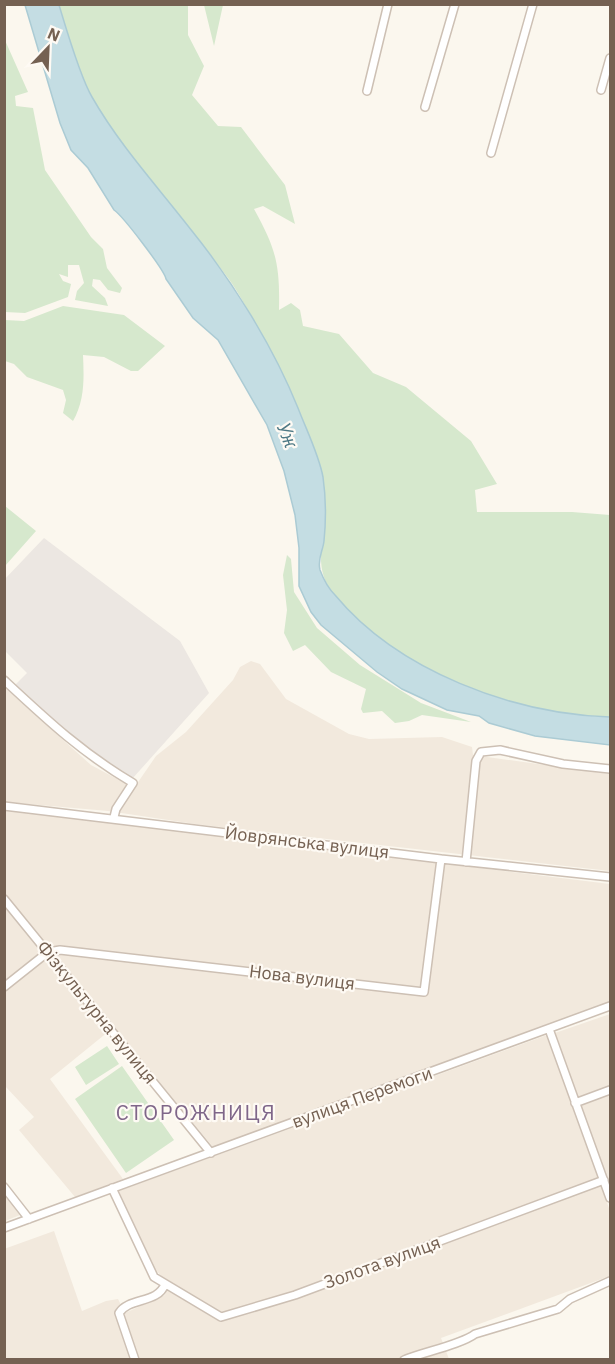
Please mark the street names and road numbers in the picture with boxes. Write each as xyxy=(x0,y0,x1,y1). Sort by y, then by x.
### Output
street label: Йоврянська вулиця xyxy=(224,821,390,863)
street label: Фізкультурна вулиця xyxy=(32,936,162,1088)
street label: Нова вулиця xyxy=(248,959,356,995)
street label: вулиця Перемоги xyxy=(289,1061,435,1133)
street label: Золота вулиця xyxy=(320,1230,444,1294)

